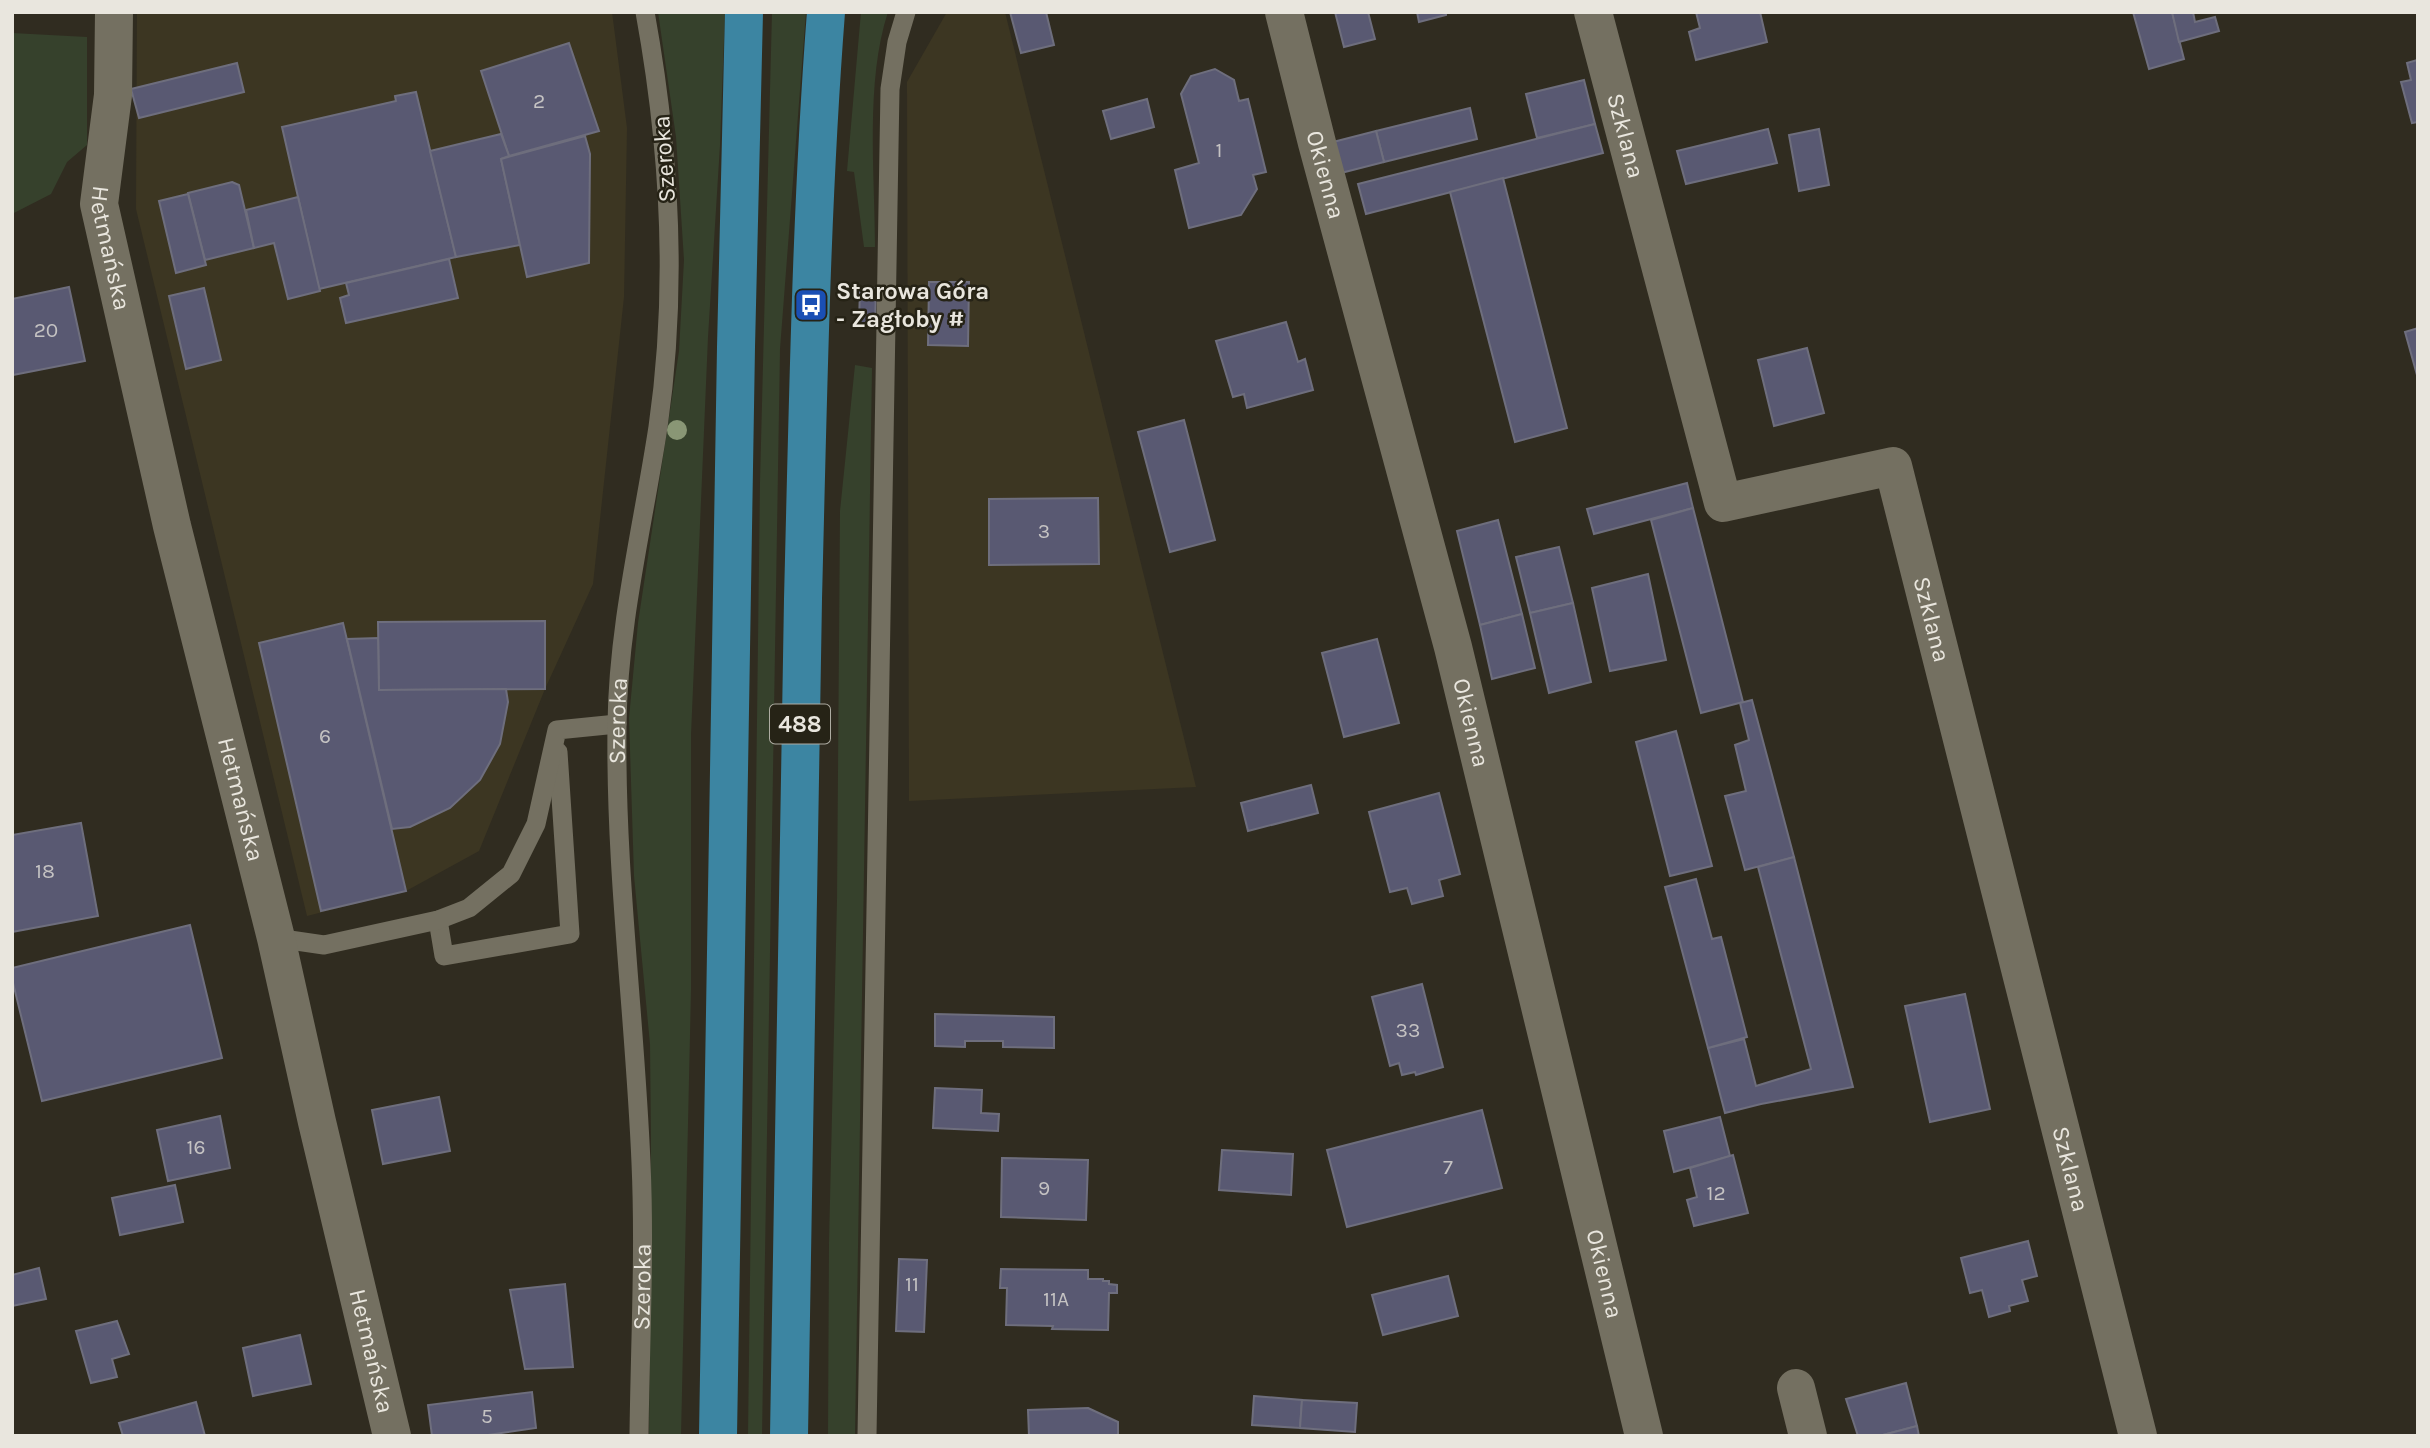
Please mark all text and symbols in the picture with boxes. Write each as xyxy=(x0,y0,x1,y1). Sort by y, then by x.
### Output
house number: 2 xyxy=(533,89,545,113)
street label: Szklana xyxy=(1601,90,1650,181)
street label: Szeroka xyxy=(647,115,681,203)
street label: Okienna xyxy=(1300,128,1351,222)
house number: 1 xyxy=(1216,138,1222,162)
street label: Hetmańska xyxy=(85,184,137,313)
place label: Starowa Góra - Zagłoby # xyxy=(836,277,989,333)
bus stop icon: Starowa Góra - Zagłoby # xyxy=(792,286,830,324)
house number: 20 xyxy=(34,318,58,342)
house number: 3 xyxy=(1038,519,1050,543)
street label: Szklana xyxy=(1907,574,1956,665)
street label: Okienna xyxy=(1447,675,1496,770)
street label: Szeroka xyxy=(603,677,633,764)
road number: 488 xyxy=(770,704,830,744)
house number: 6 xyxy=(319,724,331,748)
street label: Hetmańska xyxy=(212,734,270,864)
house number: 18 xyxy=(35,859,55,883)
house number: 33 xyxy=(1396,1018,1420,1042)
street label: Szklana xyxy=(2046,1123,2095,1215)
house number: 16 xyxy=(187,1135,205,1159)
house number: 7 xyxy=(1443,1155,1453,1179)
house number: 9 xyxy=(1038,1176,1050,1200)
house number: 12 xyxy=(1706,1181,1726,1205)
street label: Okienna xyxy=(1580,1226,1629,1321)
street label: Szeroka xyxy=(627,1244,657,1331)
house number: 11 xyxy=(905,1272,919,1296)
street label: Hetmańska xyxy=(343,1286,400,1416)
house number: 11A xyxy=(1043,1287,1069,1311)
house number: 5 xyxy=(481,1404,493,1428)

